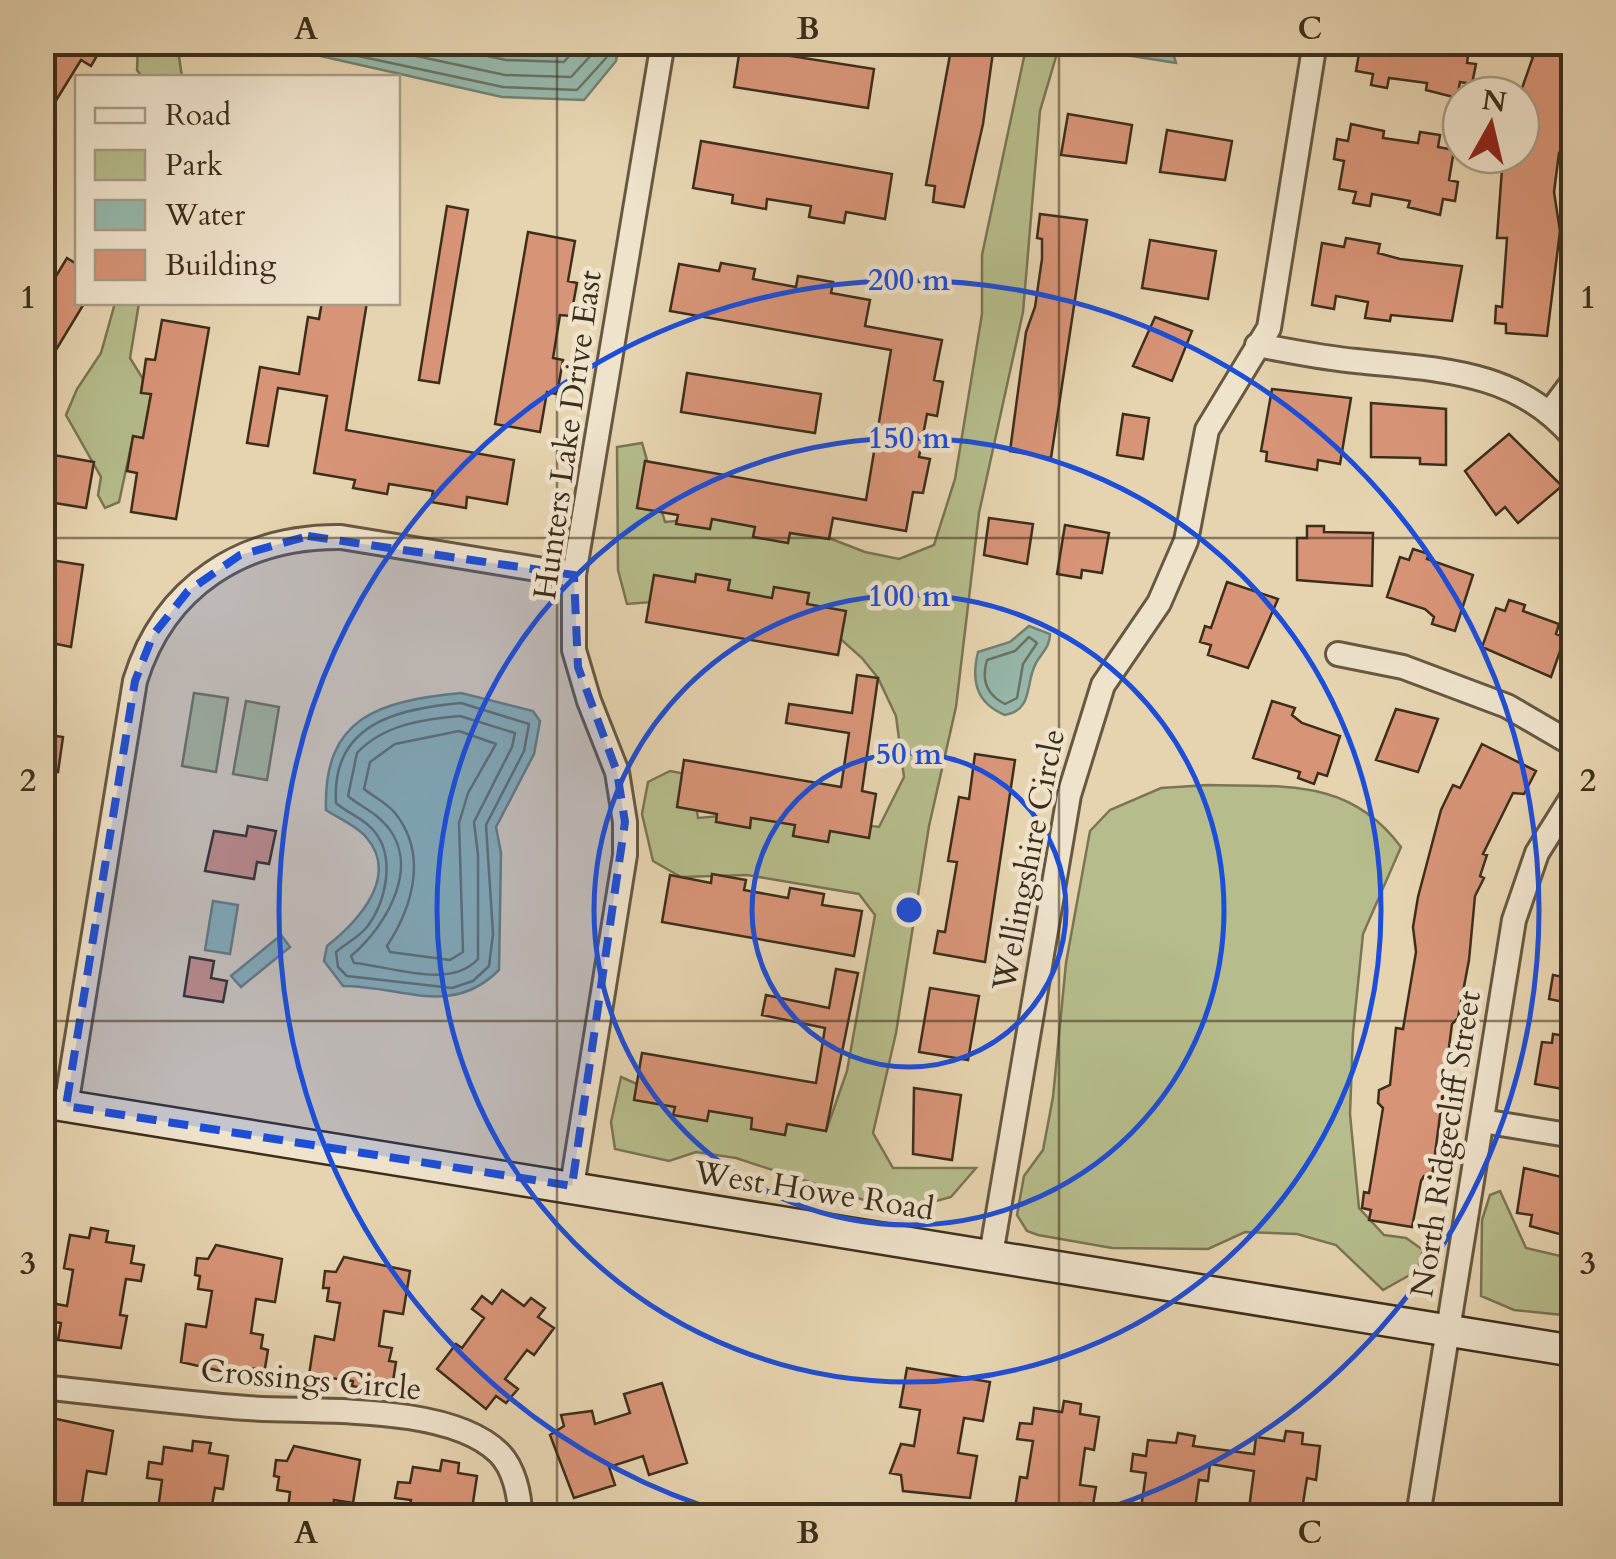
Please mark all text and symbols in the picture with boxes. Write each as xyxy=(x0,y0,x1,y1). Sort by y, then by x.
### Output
text: A xyxy=(294,7,318,51)
text: B xyxy=(796,7,820,51)
text: C xyxy=(1298,7,1322,51)
legend xyxy=(75,75,400,305)
north arrow xyxy=(1441,75,1541,175)
text: N xyxy=(1480,81,1509,122)
text: Road xyxy=(165,95,231,136)
text: Park xyxy=(165,145,223,186)
text: Water xyxy=(164,195,245,236)
text: Building xyxy=(165,245,276,286)
text: 200 m xyxy=(868,260,950,301)
street label: Hunters Lake Drive East xyxy=(523,268,613,602)
text: 1 xyxy=(20,276,36,320)
text: 1 xyxy=(1580,276,1596,320)
text: 150 m xyxy=(868,418,950,459)
text: 100 m xyxy=(868,576,950,617)
street label: Wellingshire Circle xyxy=(982,725,1076,996)
text: 50 m xyxy=(876,734,943,775)
text: 2 xyxy=(20,759,36,803)
text: 2 xyxy=(1580,759,1596,803)
centre of rings xyxy=(891,892,927,928)
street label: North Ridgecliff Street xyxy=(1400,988,1492,1300)
street label: West Howe Road xyxy=(690,1150,937,1232)
text: 3 xyxy=(20,1242,36,1286)
text: 3 xyxy=(1580,1242,1596,1286)
street label: Crossings Circle xyxy=(199,1348,423,1412)
text: A xyxy=(294,1511,318,1555)
text: B xyxy=(796,1511,820,1555)
text: C xyxy=(1298,1511,1322,1555)

